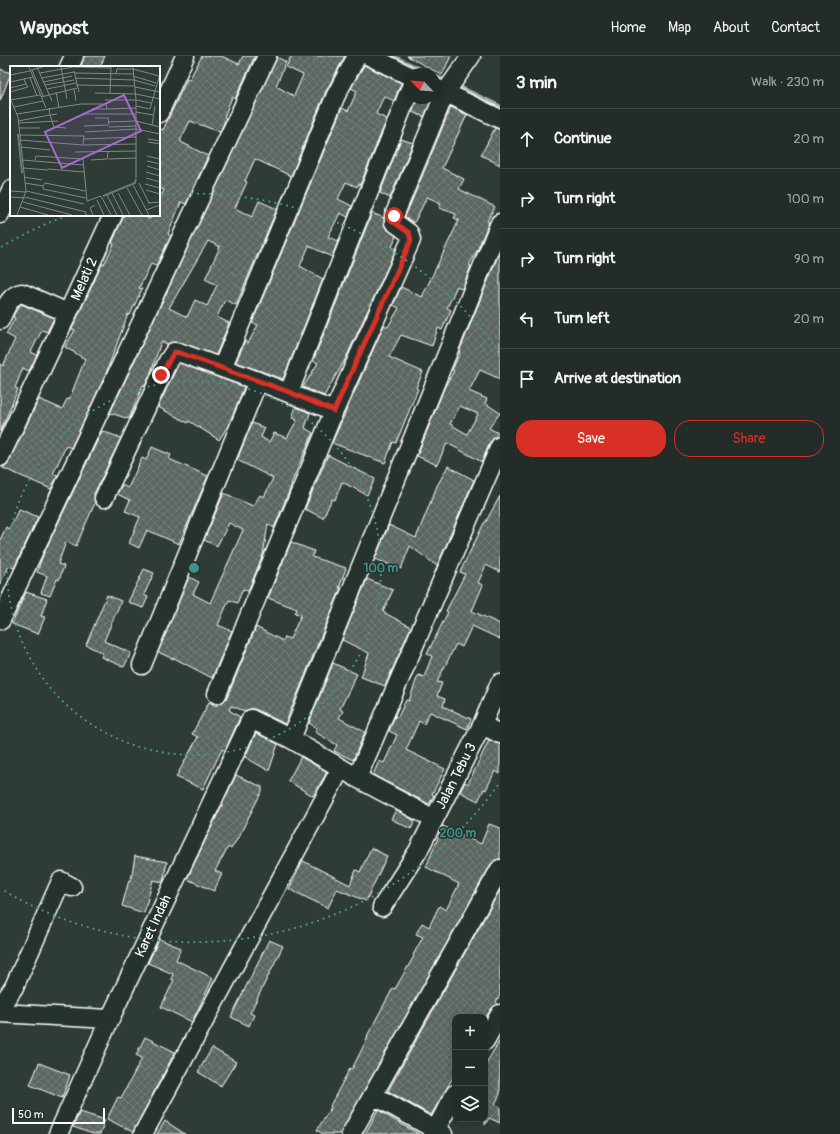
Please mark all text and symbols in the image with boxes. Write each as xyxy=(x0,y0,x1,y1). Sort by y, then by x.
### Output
text: Waypost xyxy=(20,16,89,40)
text: Home xyxy=(611,19,646,36)
text: Map xyxy=(668,19,691,36)
text: About xyxy=(713,19,749,36)
text: Contact xyxy=(771,19,820,36)
inset map xyxy=(10,66,160,216)
north arrow xyxy=(404,68,440,104)
text: 3 min xyxy=(516,72,557,93)
text: Walk · 230 m xyxy=(751,74,824,90)
icon: ahead xyxy=(516,128,538,150)
text: Continue xyxy=(554,129,612,148)
text: 20 m xyxy=(793,131,824,147)
icon: right xyxy=(516,188,538,210)
text: Turn right xyxy=(554,189,615,208)
text: 100 m xyxy=(787,191,824,207)
route start xyxy=(385,207,403,225)
icon: right xyxy=(516,248,538,270)
text: Turn right xyxy=(554,249,615,268)
text: 90 m xyxy=(794,251,824,267)
street label: Melati 2 xyxy=(67,255,101,303)
icon: left xyxy=(516,308,538,330)
text: Turn left xyxy=(554,309,610,328)
text: 20 m xyxy=(793,311,824,327)
route end xyxy=(152,366,170,384)
icon: arrive xyxy=(516,368,538,390)
text: Arrive at destination xyxy=(554,369,681,388)
button: Save xyxy=(516,420,666,457)
button: Share xyxy=(674,420,824,457)
centre of rings xyxy=(187,561,201,575)
text: 100 m xyxy=(364,561,399,576)
street label: Jalan Tebu 3 xyxy=(432,740,480,812)
text: 200 m xyxy=(440,826,477,841)
street label: Karet Indah xyxy=(131,892,175,960)
map controls xyxy=(452,1014,488,1122)
button: + xyxy=(452,1014,488,1050)
button: − xyxy=(452,1050,488,1086)
button: layers xyxy=(452,1086,488,1122)
scale bar xyxy=(12,1106,105,1125)
text: 50 m xyxy=(18,1108,44,1121)

